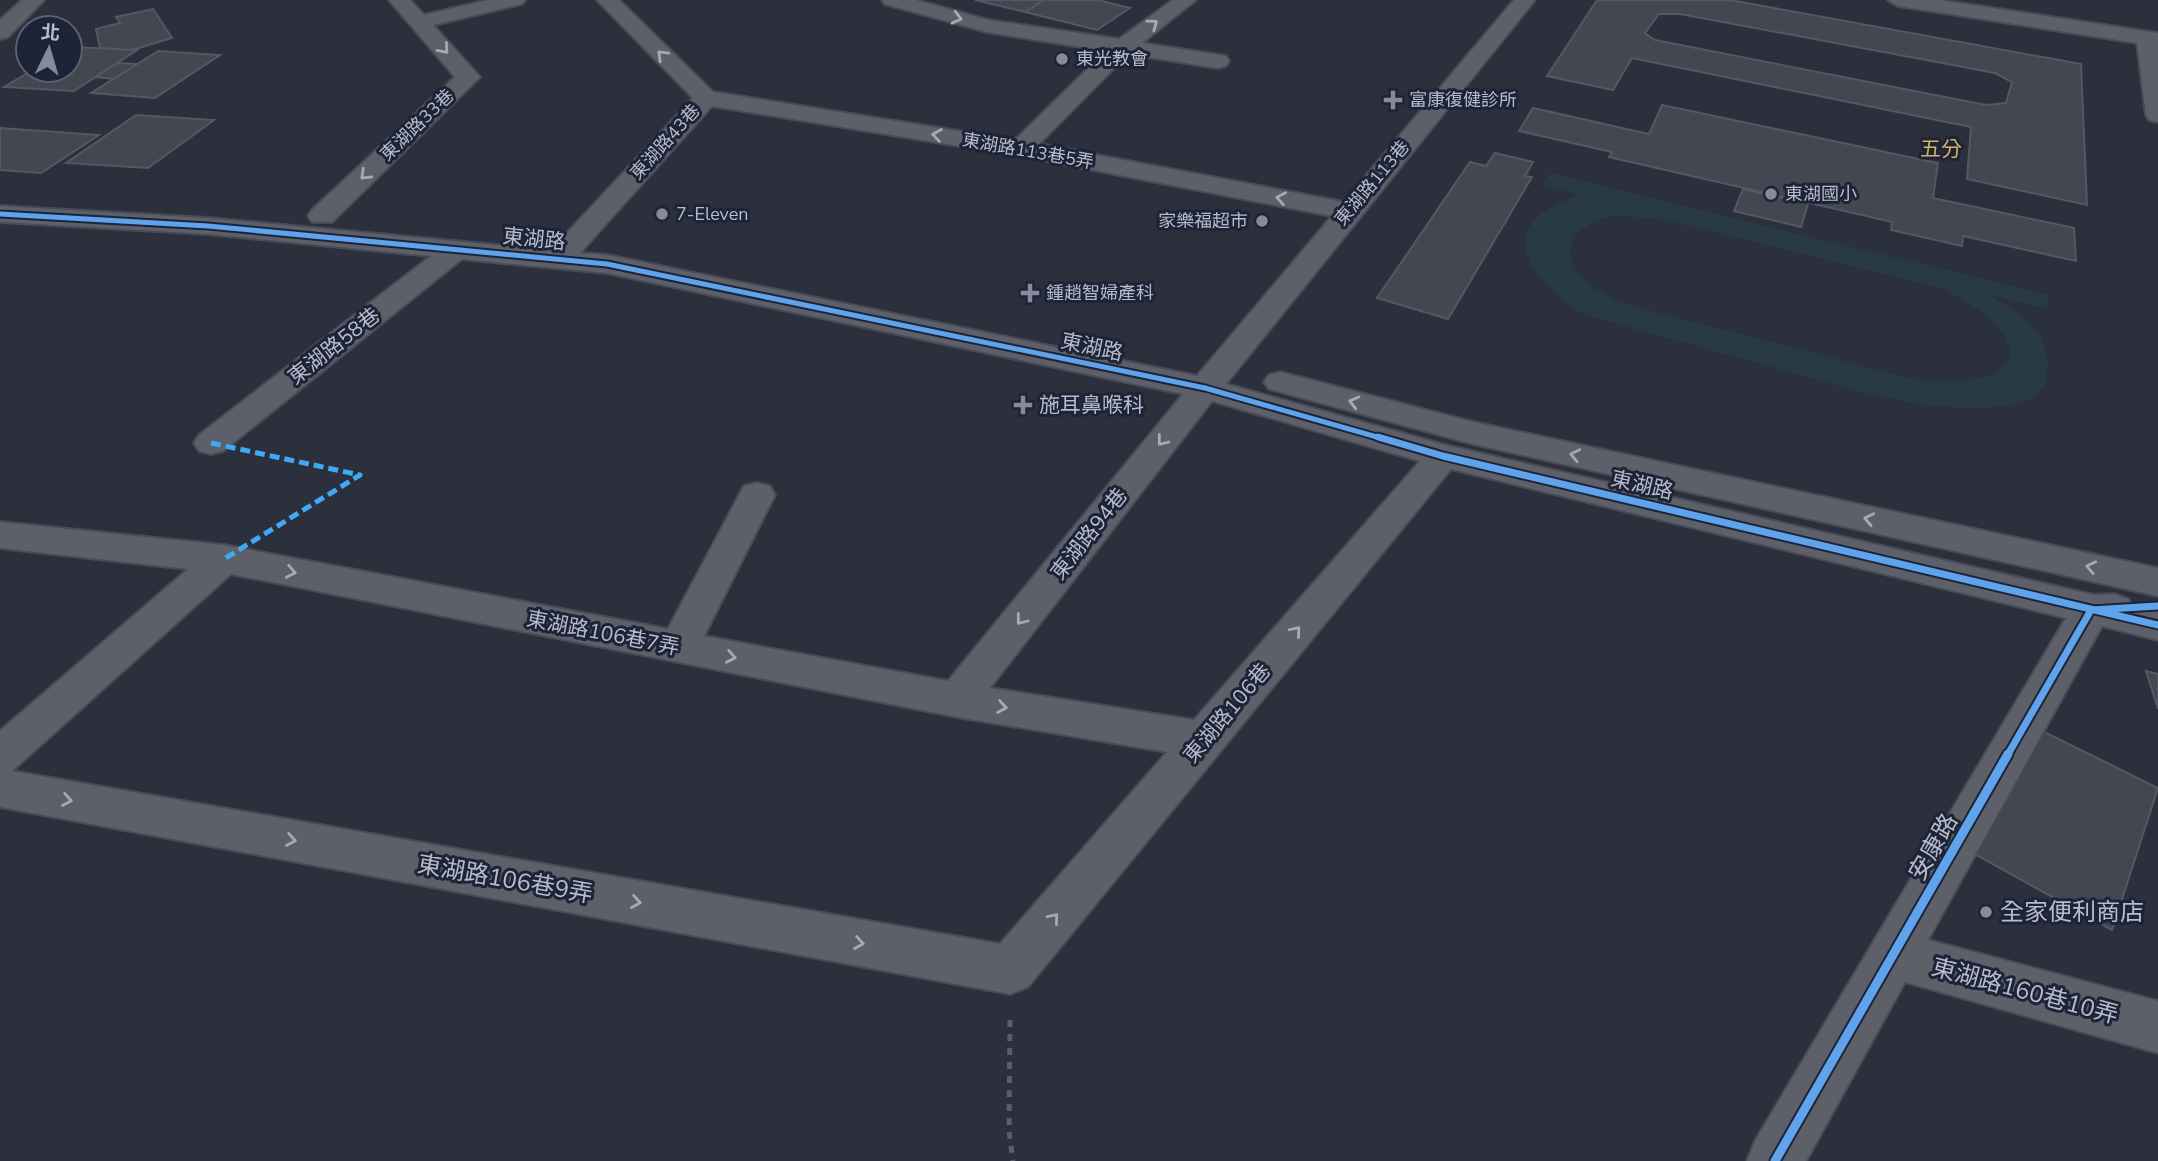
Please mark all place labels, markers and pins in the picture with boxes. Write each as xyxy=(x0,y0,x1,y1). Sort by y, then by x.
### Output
place label: 東光教會 xyxy=(1076,47,1148,71)
marker: 東光教會 xyxy=(1054,51,1070,67)
place label: 富康復健診所 xyxy=(1409,88,1517,112)
marker: 富康復健診所 xyxy=(1383,90,1403,110)
place label: 東湖國小 xyxy=(1785,182,1857,206)
marker: 東湖國小 xyxy=(1763,186,1779,202)
place label: 7-Eleven xyxy=(676,202,749,226)
marker: 7-Eleven xyxy=(654,206,670,222)
place label: 家樂福超市 xyxy=(1158,209,1248,233)
marker: 家樂福超市 xyxy=(1254,213,1270,229)
place label: 鍾趙智婦產科 xyxy=(1046,281,1154,305)
marker: 鍾趙智婦產科 xyxy=(1020,283,1040,303)
place label: 施耳鼻喉科 xyxy=(1039,391,1144,419)
marker: 施耳鼻喉科 xyxy=(1013,395,1033,415)
place label: 全家便利商店 xyxy=(2000,896,2144,928)
marker: 全家便利商店 xyxy=(1978,904,1994,920)

